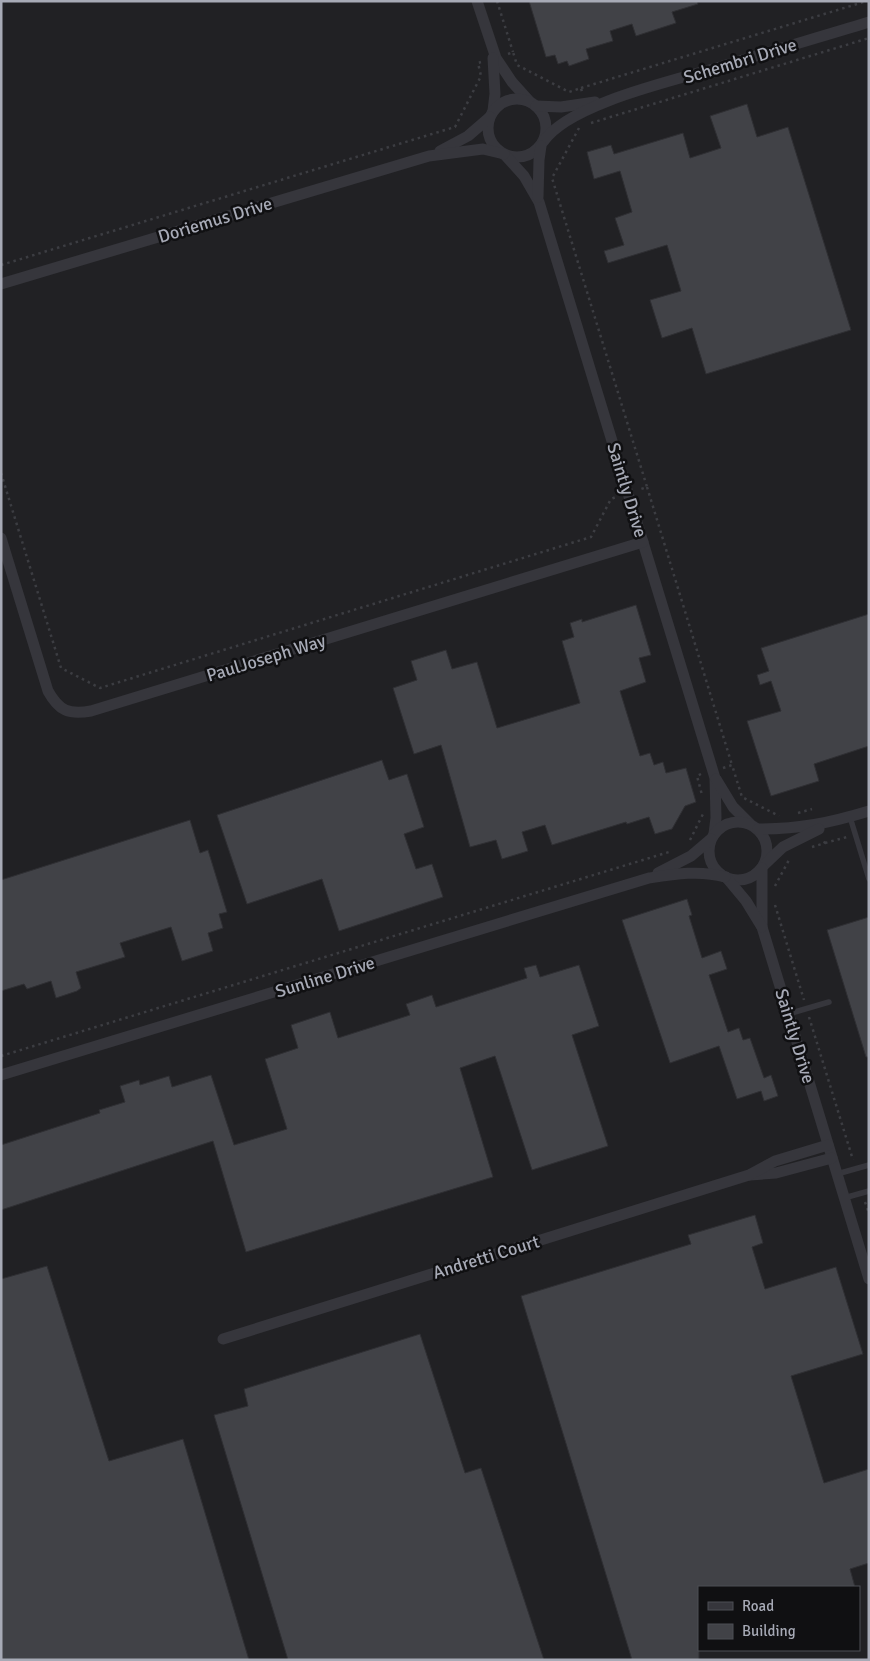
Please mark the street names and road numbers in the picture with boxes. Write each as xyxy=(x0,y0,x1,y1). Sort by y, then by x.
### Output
street label: Schembri Drive xyxy=(681,33,799,89)
street label: Doriemus Drive xyxy=(155,192,275,248)
street label: Saintly Drive xyxy=(602,440,652,540)
street label: PaulJoseph Way xyxy=(204,629,329,687)
street label: Sunline Drive xyxy=(273,951,377,1003)
street label: Saintly Drive xyxy=(770,986,820,1086)
street label: Andretti Court xyxy=(430,1230,542,1284)

